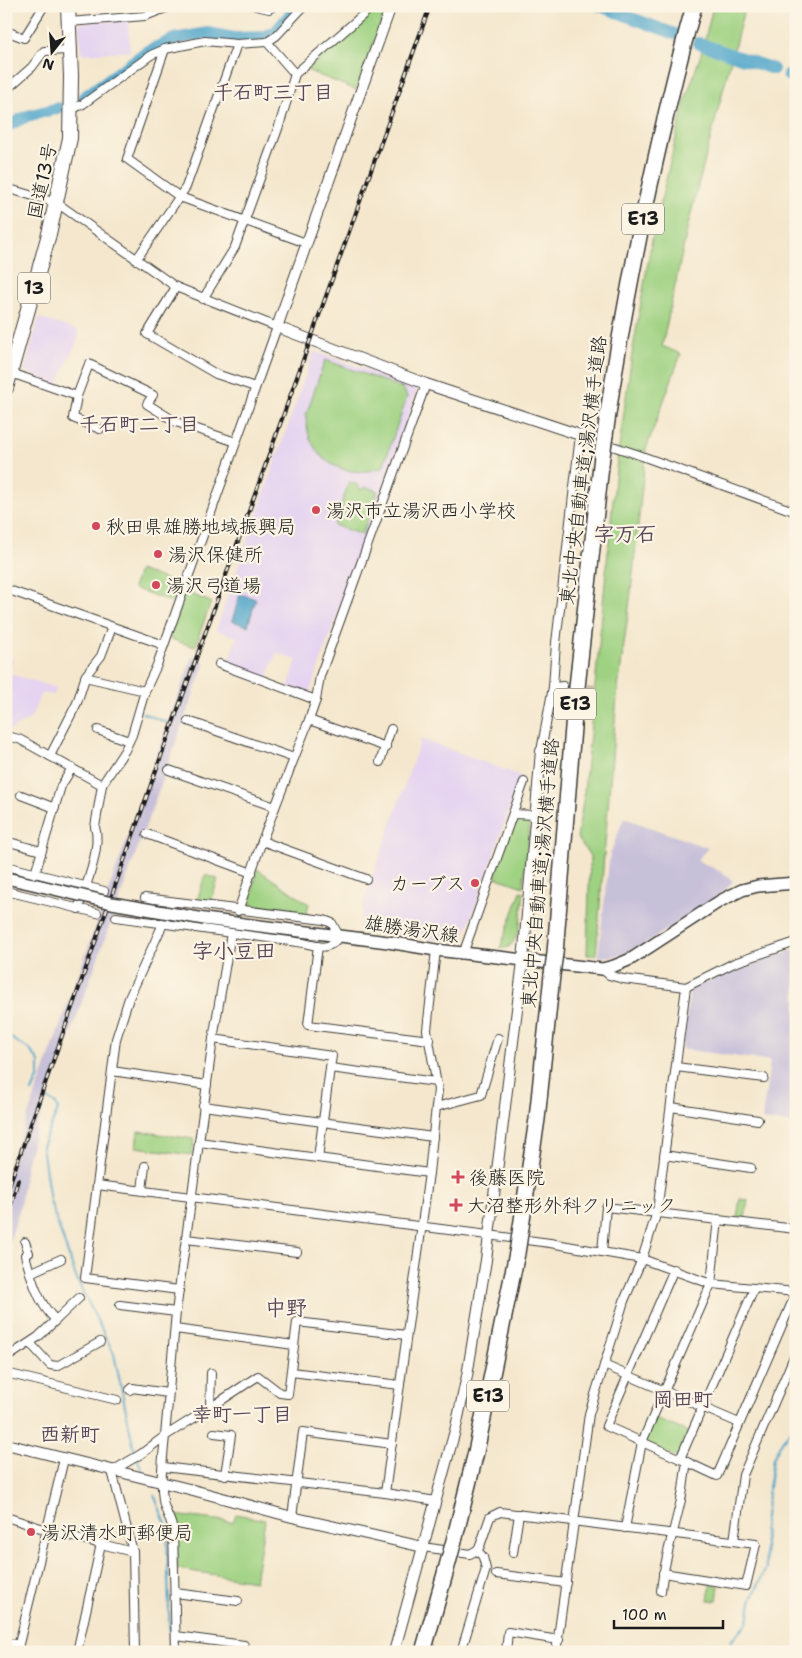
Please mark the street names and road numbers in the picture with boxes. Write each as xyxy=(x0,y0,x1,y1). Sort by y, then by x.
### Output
street label: 国道13号 xyxy=(22,141,62,221)
road number: E13 xyxy=(622,203,664,234)
road number: 13 xyxy=(18,272,50,304)
street label: 東北中央自動車道;湯沢横手道路 xyxy=(554,334,612,606)
road number: E13 xyxy=(554,689,596,720)
street label: 東北中央自動車道;湯沢横手道路 xyxy=(516,737,564,1009)
street label: 雄勝湯沢線 xyxy=(363,910,461,948)
road number: E13 xyxy=(467,1380,509,1412)

